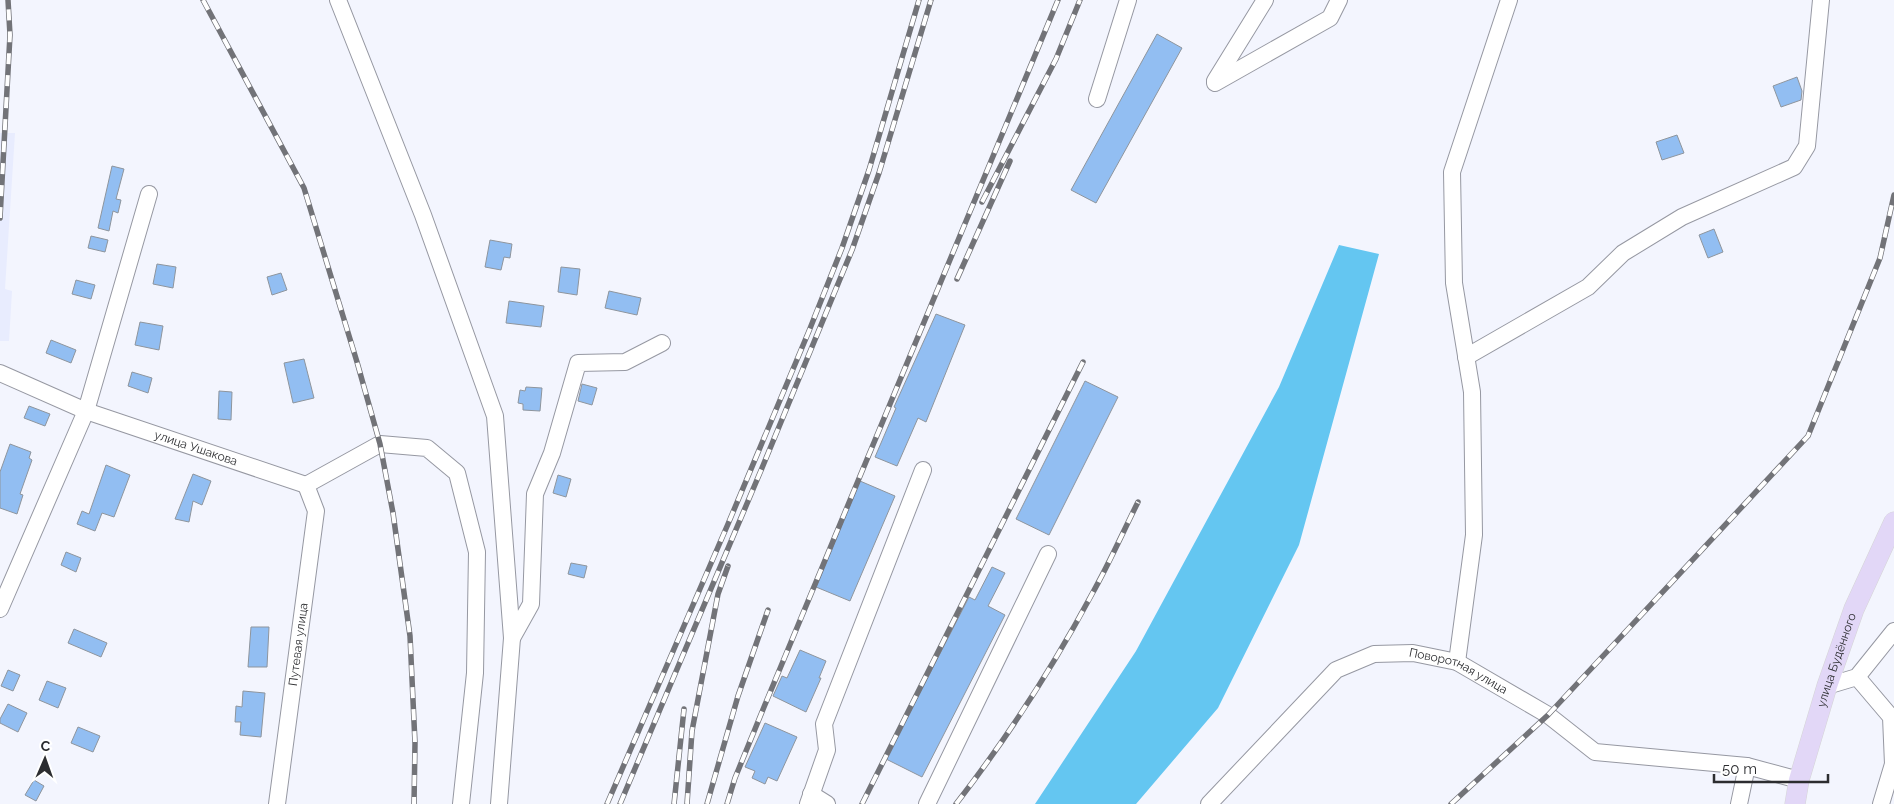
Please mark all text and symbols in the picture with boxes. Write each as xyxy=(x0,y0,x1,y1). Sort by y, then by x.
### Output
street label: улица Ушакова xyxy=(153,428,239,468)
street label: Путевая улица xyxy=(286,602,311,687)
street label: улица Будённого xyxy=(1814,611,1859,709)
street label: Поворотная улица xyxy=(1408,645,1510,697)
north arrow xyxy=(20,734,70,784)
text: С xyxy=(40,738,51,754)
scale bar xyxy=(1714,752,1828,784)
text: 50 m xyxy=(1722,760,1757,778)

